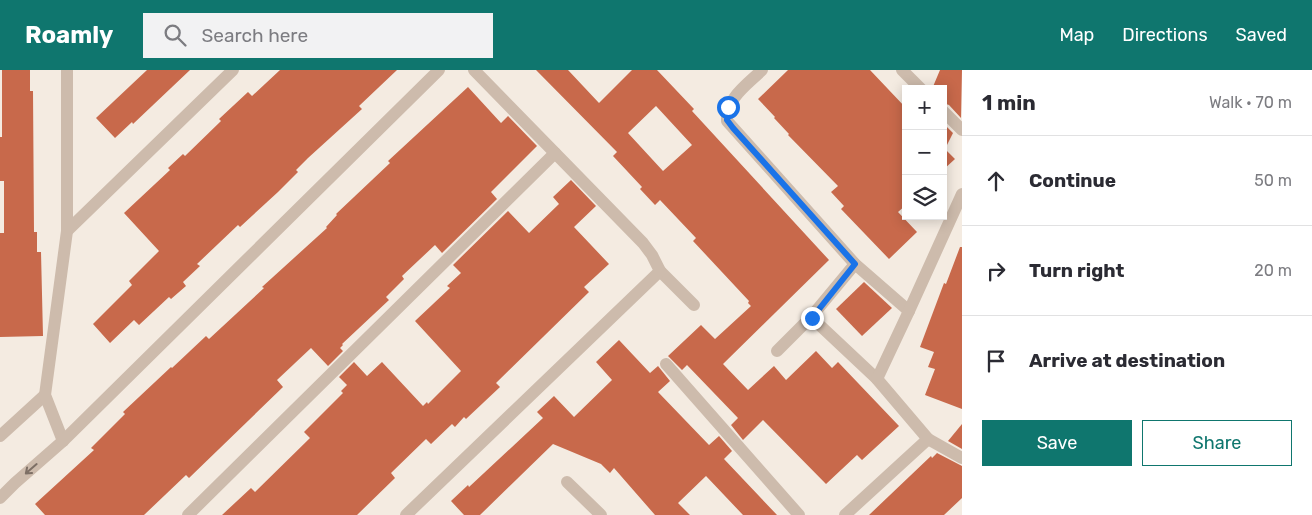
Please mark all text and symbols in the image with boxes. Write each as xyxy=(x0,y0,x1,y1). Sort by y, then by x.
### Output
search box xyxy=(143,13,493,58)
text: Roamly xyxy=(25,21,113,49)
icon: search xyxy=(161,21,189,49)
text: Search here xyxy=(201,24,308,47)
text: Map xyxy=(1059,24,1094,46)
text: Directions xyxy=(1122,24,1208,46)
text: Saved xyxy=(1236,24,1287,46)
map controls xyxy=(902,85,947,220)
button: + xyxy=(902,85,947,130)
text: 1 min xyxy=(982,90,1036,115)
text: Walk · 70 m xyxy=(1209,93,1292,112)
route start xyxy=(717,96,740,119)
button: − xyxy=(902,130,947,175)
icon: ahead xyxy=(982,167,1010,195)
text: Continue xyxy=(1029,169,1116,192)
text: 50 m xyxy=(1254,171,1292,190)
button: layers xyxy=(902,175,947,220)
icon: right xyxy=(982,257,1010,285)
text: Turn right xyxy=(1029,259,1124,282)
text: 20 m xyxy=(1254,261,1292,280)
route end xyxy=(801,307,824,330)
icon: arrive xyxy=(982,347,1010,375)
text: Arrive at destination xyxy=(1029,349,1225,372)
button: Save xyxy=(982,420,1132,466)
button: Share xyxy=(1142,420,1292,466)
one-way arrow xyxy=(24,463,37,475)

